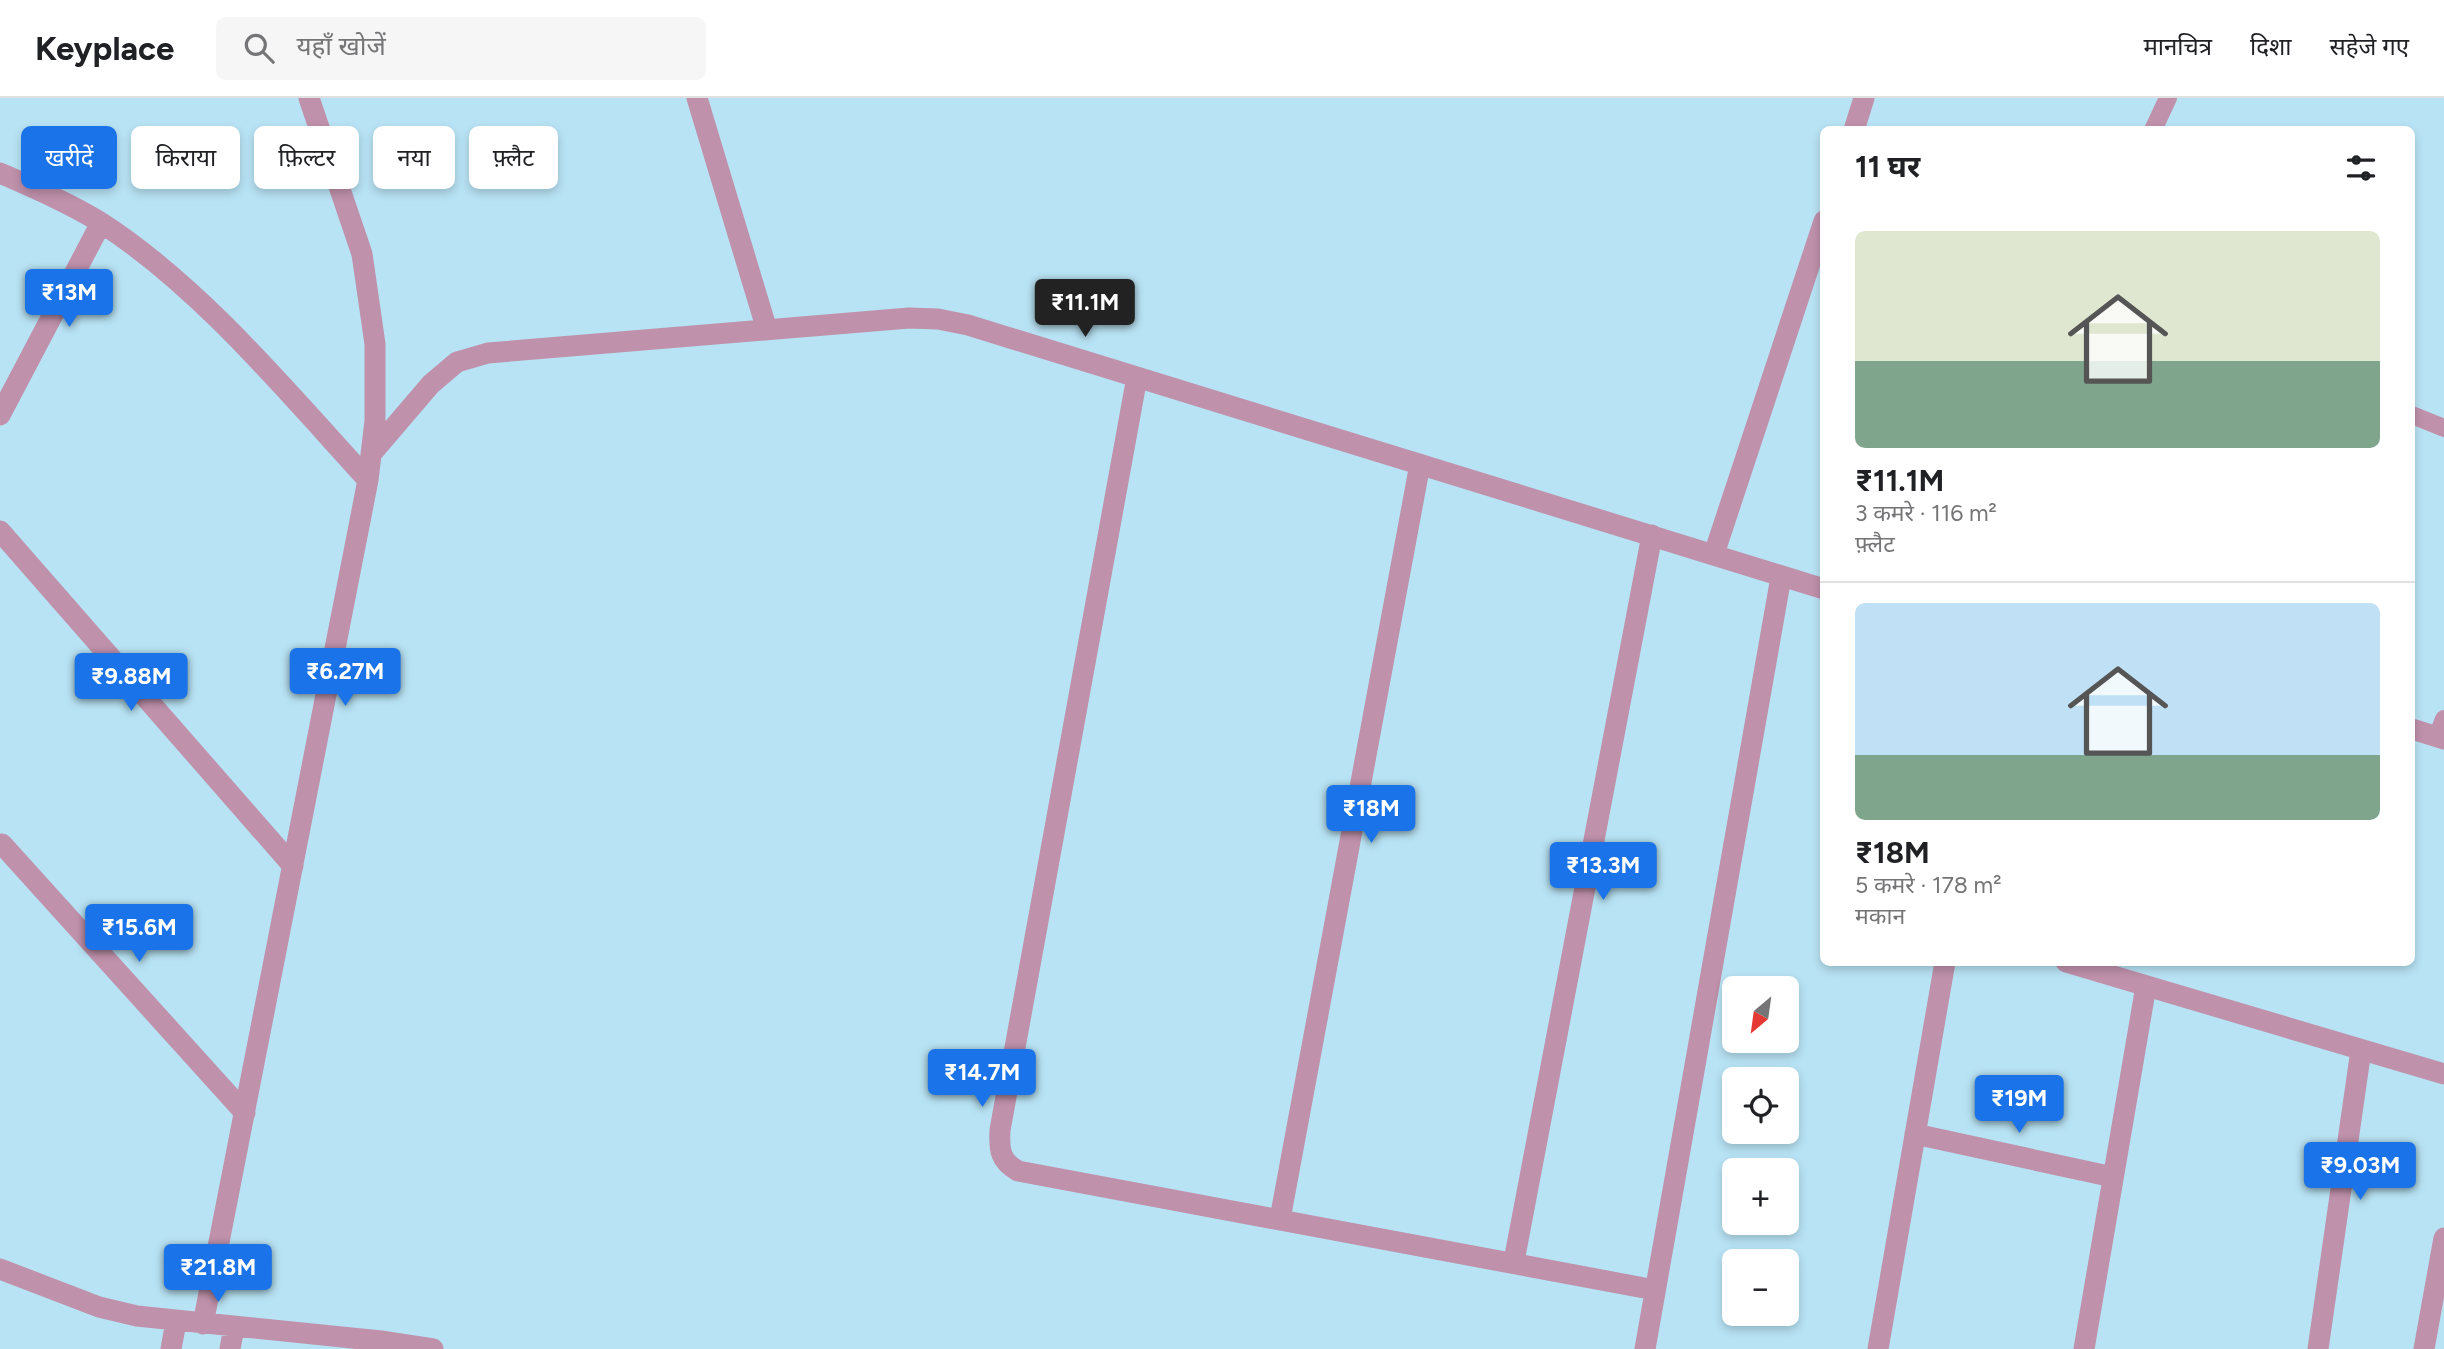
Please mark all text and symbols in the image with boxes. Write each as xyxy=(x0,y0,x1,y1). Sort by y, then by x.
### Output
search box xyxy=(216,17,706,80)
text: Keyplace xyxy=(35,29,174,68)
icon: search xyxy=(240,29,278,67)
text: यहाँ खोजें xyxy=(296,30,386,62)
text: मानचित्र xyxy=(2143,32,2212,61)
text: दिशा xyxy=(2250,32,2292,61)
text: सहेजे गए xyxy=(2330,32,2409,61)
chip: खरीदें xyxy=(21,126,117,189)
chip: किराया xyxy=(131,126,240,189)
chip: फ़िल्टर xyxy=(254,126,359,189)
chip: नया xyxy=(373,126,455,189)
chip: फ़्लैट xyxy=(469,126,558,189)
text: 11 घर xyxy=(1855,148,1920,185)
icon: filters xyxy=(2342,149,2380,187)
pin: ₹13M xyxy=(28,270,110,329)
icon: home xyxy=(2055,276,2181,402)
text: ₹13M xyxy=(41,278,97,306)
pin: ₹11.1M xyxy=(1028,280,1142,339)
text: ₹11.1M xyxy=(1051,288,1119,316)
text: ₹11.1M xyxy=(1855,462,1944,499)
text: 3 कमरे · 116 m² xyxy=(1855,499,1997,527)
text: फ़्लैट xyxy=(1855,530,1895,558)
pin: ₹6.27M xyxy=(288,648,402,708)
icon: home xyxy=(2055,648,2181,774)
pin: ₹9.88M xyxy=(74,654,188,713)
text: ₹6.27M xyxy=(306,657,384,685)
text: ₹9.88M xyxy=(91,662,171,690)
pin: ₹18M xyxy=(1330,786,1412,845)
text: ₹18M xyxy=(1342,794,1400,822)
text: ₹18M xyxy=(1855,834,1930,871)
pin: ₹13.3M xyxy=(1546,842,1660,902)
text: ₹13.3M xyxy=(1566,851,1640,879)
text: 5 कमरे · 178 m² xyxy=(1855,871,2001,899)
text: मकान xyxy=(1855,902,1905,930)
pin: ₹15.6M xyxy=(82,904,196,964)
text: ₹15.6M xyxy=(101,913,177,941)
north arrow xyxy=(1722,976,1799,1054)
map controls xyxy=(1722,976,1799,1326)
pin: ₹14.7M xyxy=(925,1049,1039,1109)
text: ₹14.7M xyxy=(944,1058,1020,1086)
button: locate xyxy=(1722,1067,1799,1144)
pin: ₹19M xyxy=(1978,1076,2060,1135)
text: ₹19M xyxy=(1991,1084,2047,1112)
pin: ₹9.03M xyxy=(2303,1142,2417,1202)
text: ₹9.03M xyxy=(2320,1151,2400,1179)
button: + xyxy=(1722,1158,1799,1235)
pin: ₹21.8M xyxy=(161,1244,275,1304)
button: − xyxy=(1722,1249,1799,1326)
text: ₹21.8M xyxy=(180,1253,256,1281)

